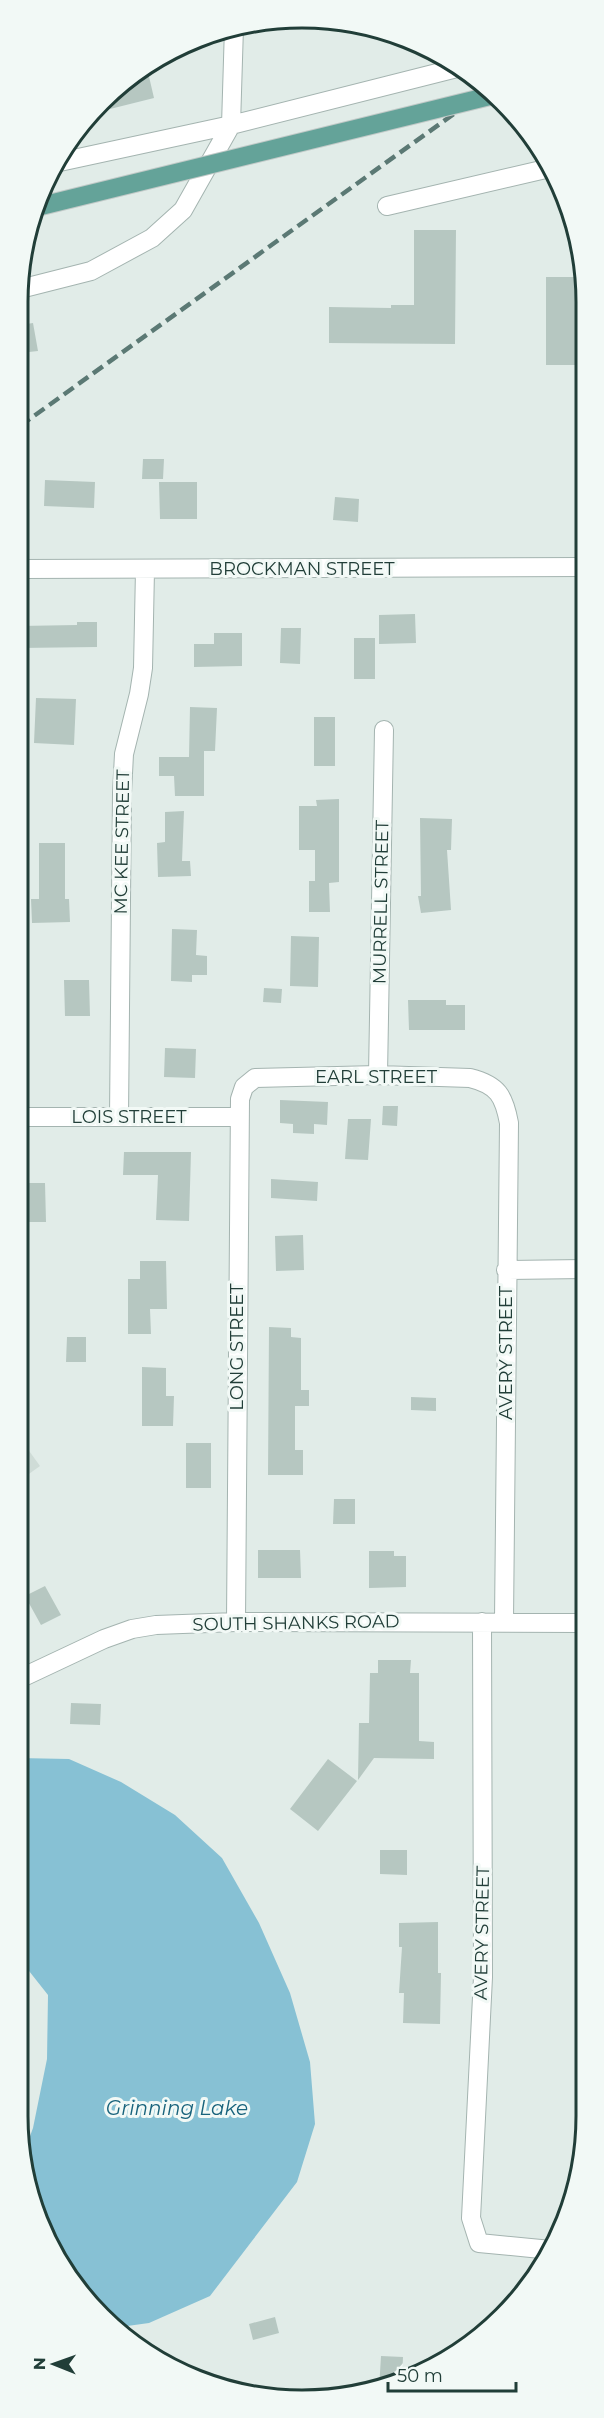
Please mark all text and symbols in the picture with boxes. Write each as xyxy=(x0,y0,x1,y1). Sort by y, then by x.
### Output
street label: BROCKMAN STREET xyxy=(209,558,395,580)
street label: MC KEE STREET xyxy=(110,769,134,915)
street label: MURRELL STREET xyxy=(369,819,393,984)
street label: EARL STREET xyxy=(315,1066,438,1088)
street label: LOIS STREET xyxy=(71,1106,187,1128)
street label: LONG STREET xyxy=(226,1283,248,1411)
street label: AVERY STREET xyxy=(495,1285,517,1420)
street label: SOUTH SHANKS ROAD xyxy=(192,1610,400,1636)
street label: AVERY STREET xyxy=(470,1865,494,2000)
water label: Grinning Lake xyxy=(106,2096,248,2120)
north arrow xyxy=(24,2334,84,2394)
scale bar xyxy=(388,2355,516,2393)
text: N xyxy=(30,2357,49,2370)
text: 50 m xyxy=(397,2365,443,2387)

